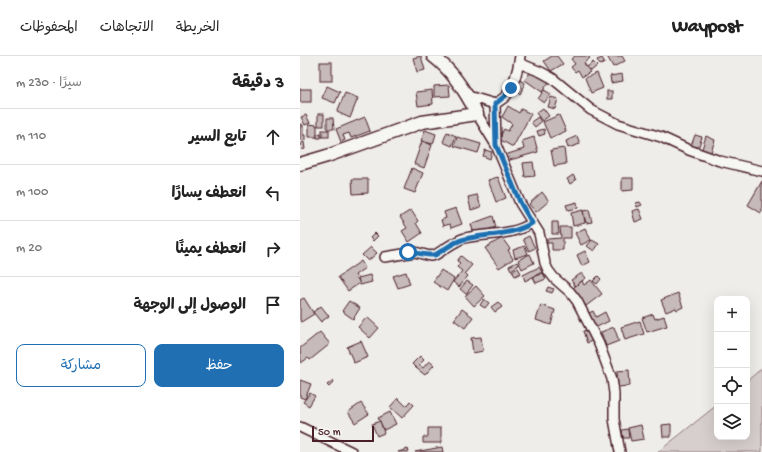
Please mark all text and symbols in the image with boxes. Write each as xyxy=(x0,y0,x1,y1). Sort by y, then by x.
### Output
text: Waypost xyxy=(672,16,742,39)
text: المحفوظات xyxy=(20,20,78,37)
text: الاتجاهات xyxy=(100,20,154,37)
text: الخريطة xyxy=(176,20,219,37)
text: 3 دقيقة xyxy=(232,74,284,94)
text: سيرًا · 230 m xyxy=(16,76,82,91)
route end xyxy=(502,79,520,97)
icon: ahead xyxy=(262,126,284,148)
text: 110 m xyxy=(16,129,46,144)
text: تابع السير xyxy=(189,129,246,147)
icon: left xyxy=(262,182,284,204)
text: 100 m xyxy=(16,185,48,200)
text: انعطف يسارًا xyxy=(172,185,246,203)
icon: right xyxy=(262,238,284,260)
text: 20 m xyxy=(16,241,42,256)
text: انعطف يمينًا xyxy=(175,241,246,259)
route start xyxy=(399,243,417,261)
icon: arrive xyxy=(262,294,284,316)
map controls xyxy=(714,296,750,440)
button: + xyxy=(714,296,750,332)
text: الوصول إلى الوجهة xyxy=(133,297,246,315)
button: − xyxy=(714,332,750,368)
button: مشاركة xyxy=(16,344,146,387)
button: حفظ xyxy=(154,344,284,387)
button: locate xyxy=(714,368,750,404)
button: layers xyxy=(714,404,750,440)
scale bar xyxy=(312,424,374,443)
text: 50 m xyxy=(318,427,340,439)

